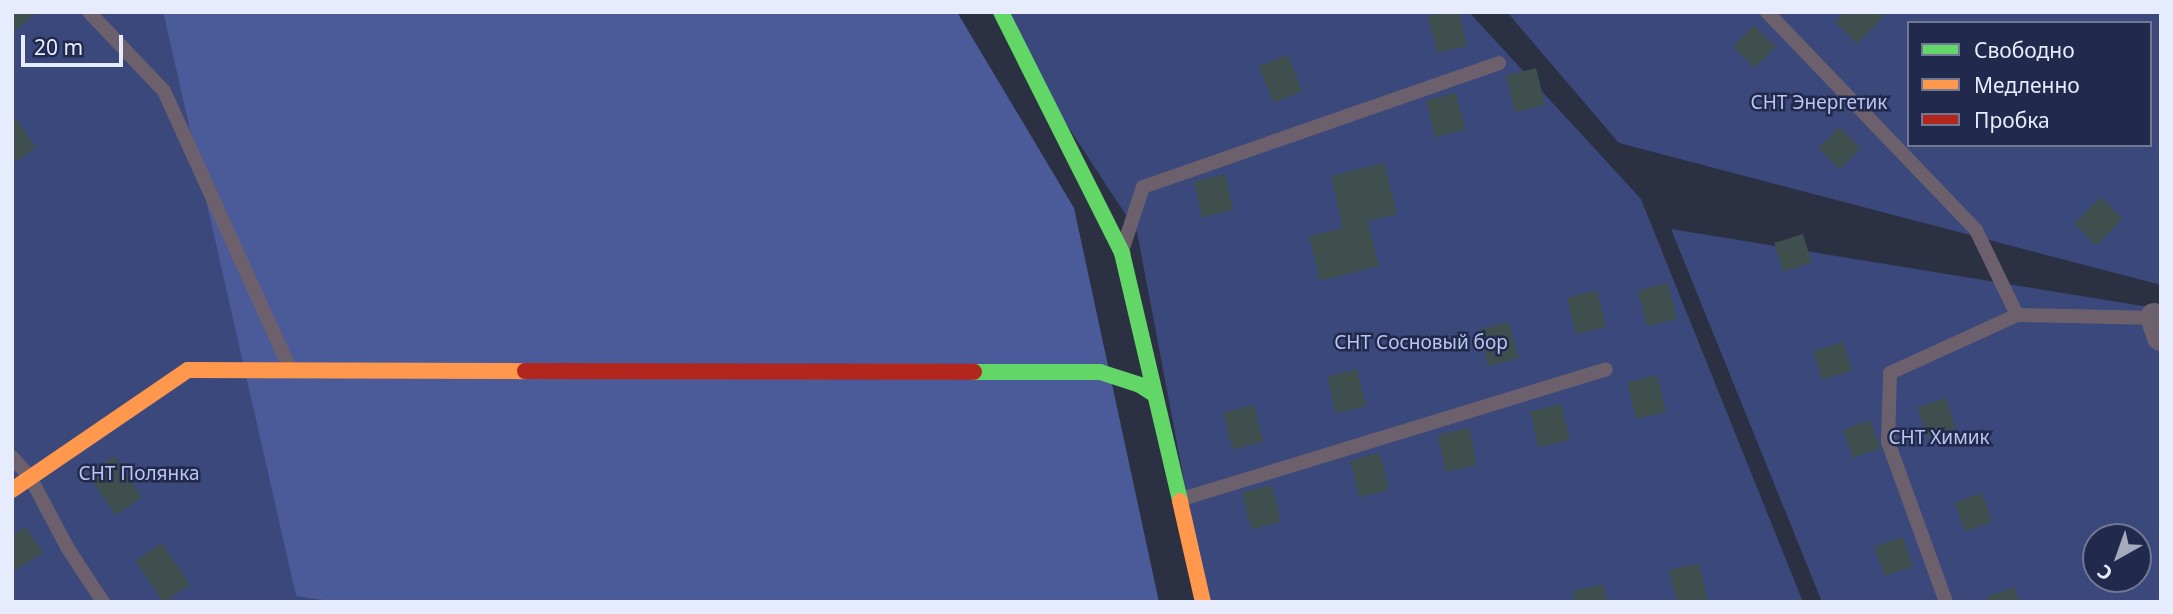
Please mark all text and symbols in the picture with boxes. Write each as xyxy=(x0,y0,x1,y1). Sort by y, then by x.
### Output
scale bar xyxy=(24,21,126,65)
legend xyxy=(1907,21,2152,147)
text: 20 m xyxy=(34,33,83,61)
text: Свободно xyxy=(1974,36,2075,64)
text: Медленно xyxy=(1974,71,2080,99)
park label: СНТ Энергетик xyxy=(1751,92,1887,114)
text: Пробка xyxy=(1974,106,2050,134)
park label: СНТ Сосновый бор xyxy=(1334,332,1508,354)
park label: СНТ Химик xyxy=(1888,427,1990,449)
park label: СНТ Полянка xyxy=(78,463,200,485)
north arrow xyxy=(2082,523,2152,593)
text: С xyxy=(2092,559,2118,586)

